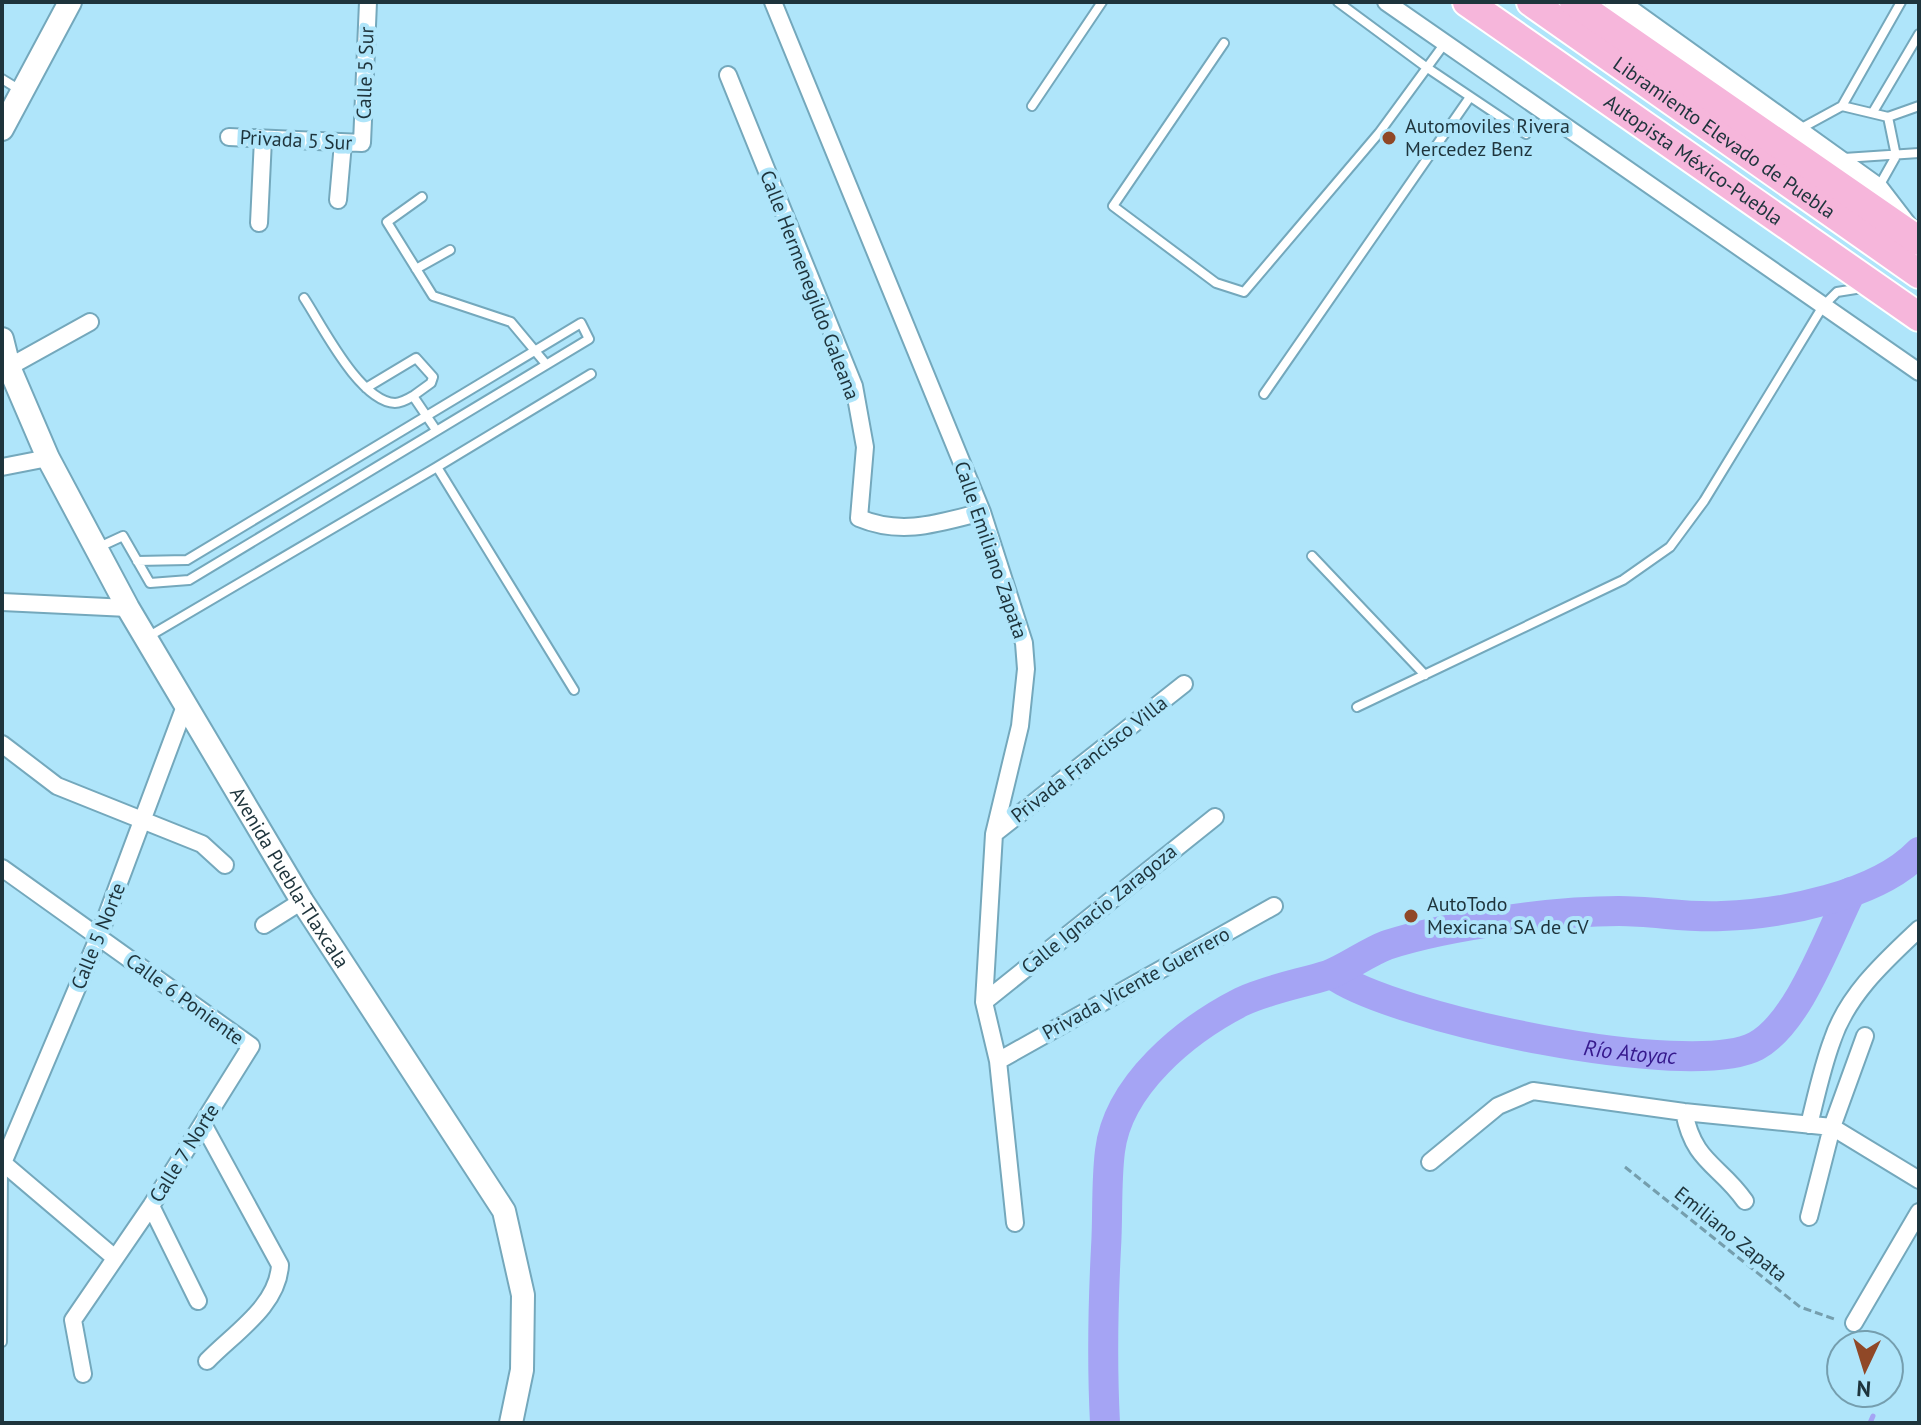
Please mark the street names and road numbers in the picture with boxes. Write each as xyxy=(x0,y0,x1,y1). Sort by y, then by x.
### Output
street label: Calle 5 Sur xyxy=(350,26,380,120)
street label: Libramiento Elevado de Puebla xyxy=(1608,51,1840,224)
street label: Autopista México-Puebla xyxy=(1599,88,1788,231)
street label: Privada 5 Sur xyxy=(239,124,353,156)
street label: Calle Hermenegildo Galeana xyxy=(754,167,866,403)
street label: Calle Emiliano Zapata xyxy=(948,458,1034,642)
street label: Privada Francisco Villa xyxy=(1006,690,1172,828)
street label: Avenida Puebla-Tlaxcala xyxy=(224,782,355,973)
street label: Calle Ignacio Zaragoza xyxy=(1016,838,1182,980)
street label: Calle 5 Norte xyxy=(65,879,131,993)
street label: Privada Vicente Guerrero xyxy=(1038,921,1234,1045)
street label: Calle 6 Poniente xyxy=(121,947,249,1051)
street label: Calle 7 Norte xyxy=(143,1099,225,1207)
street label: Emiliano Zapata xyxy=(1669,1181,1793,1287)

